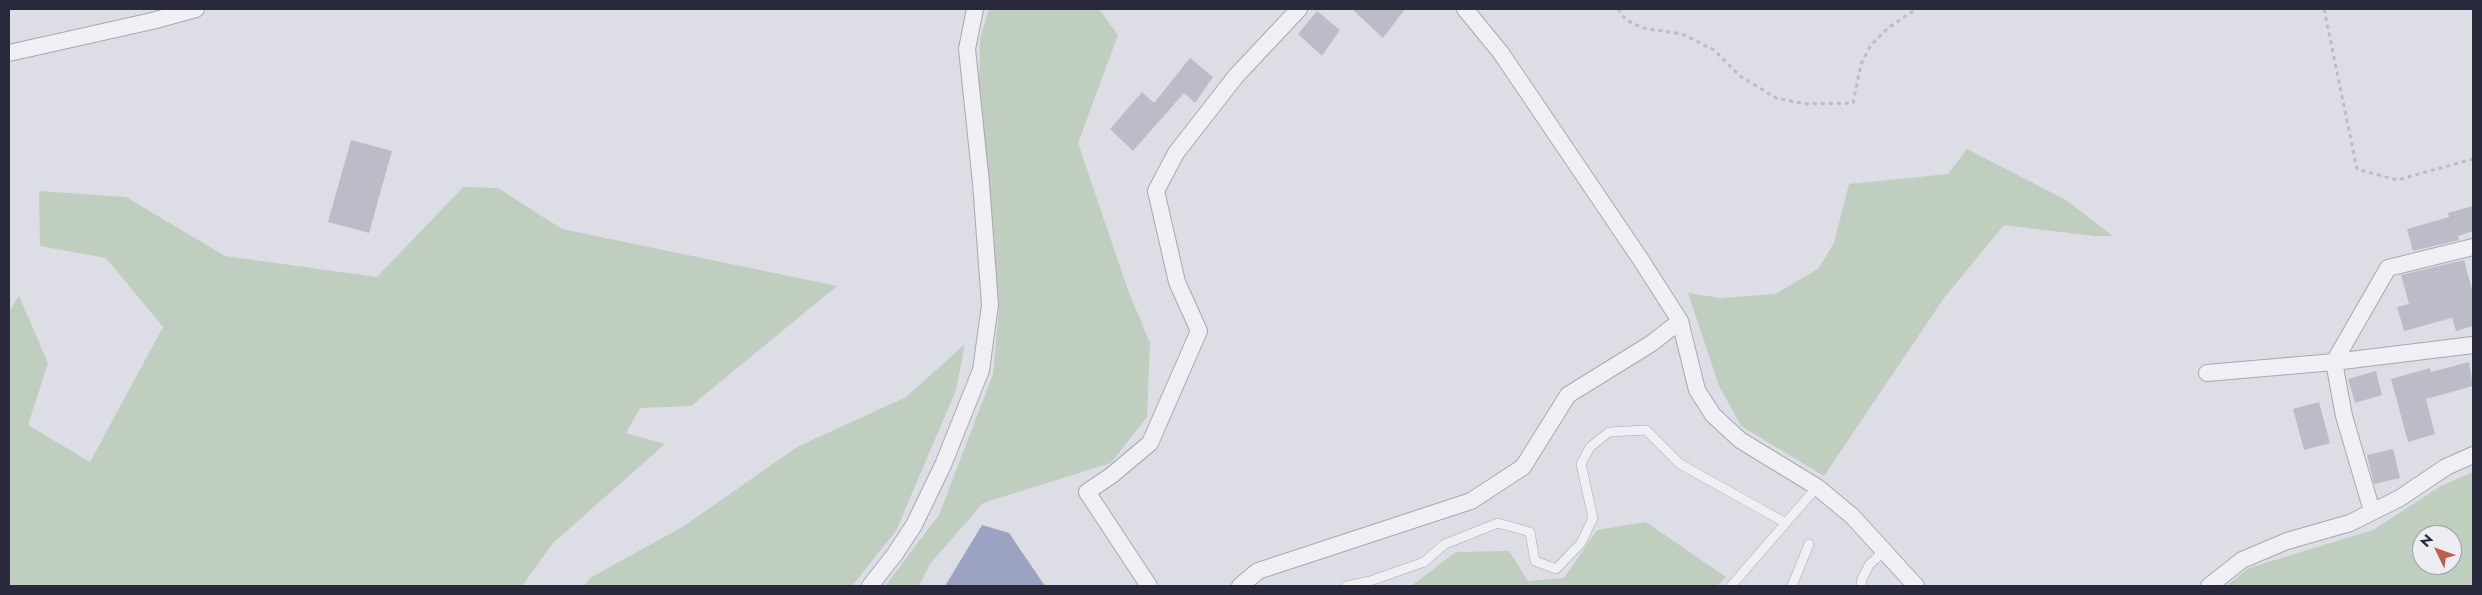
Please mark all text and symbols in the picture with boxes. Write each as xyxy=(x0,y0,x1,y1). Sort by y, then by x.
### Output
north arrow xyxy=(2412,525,2462,575)
text: N xyxy=(2415,530,2438,551)

